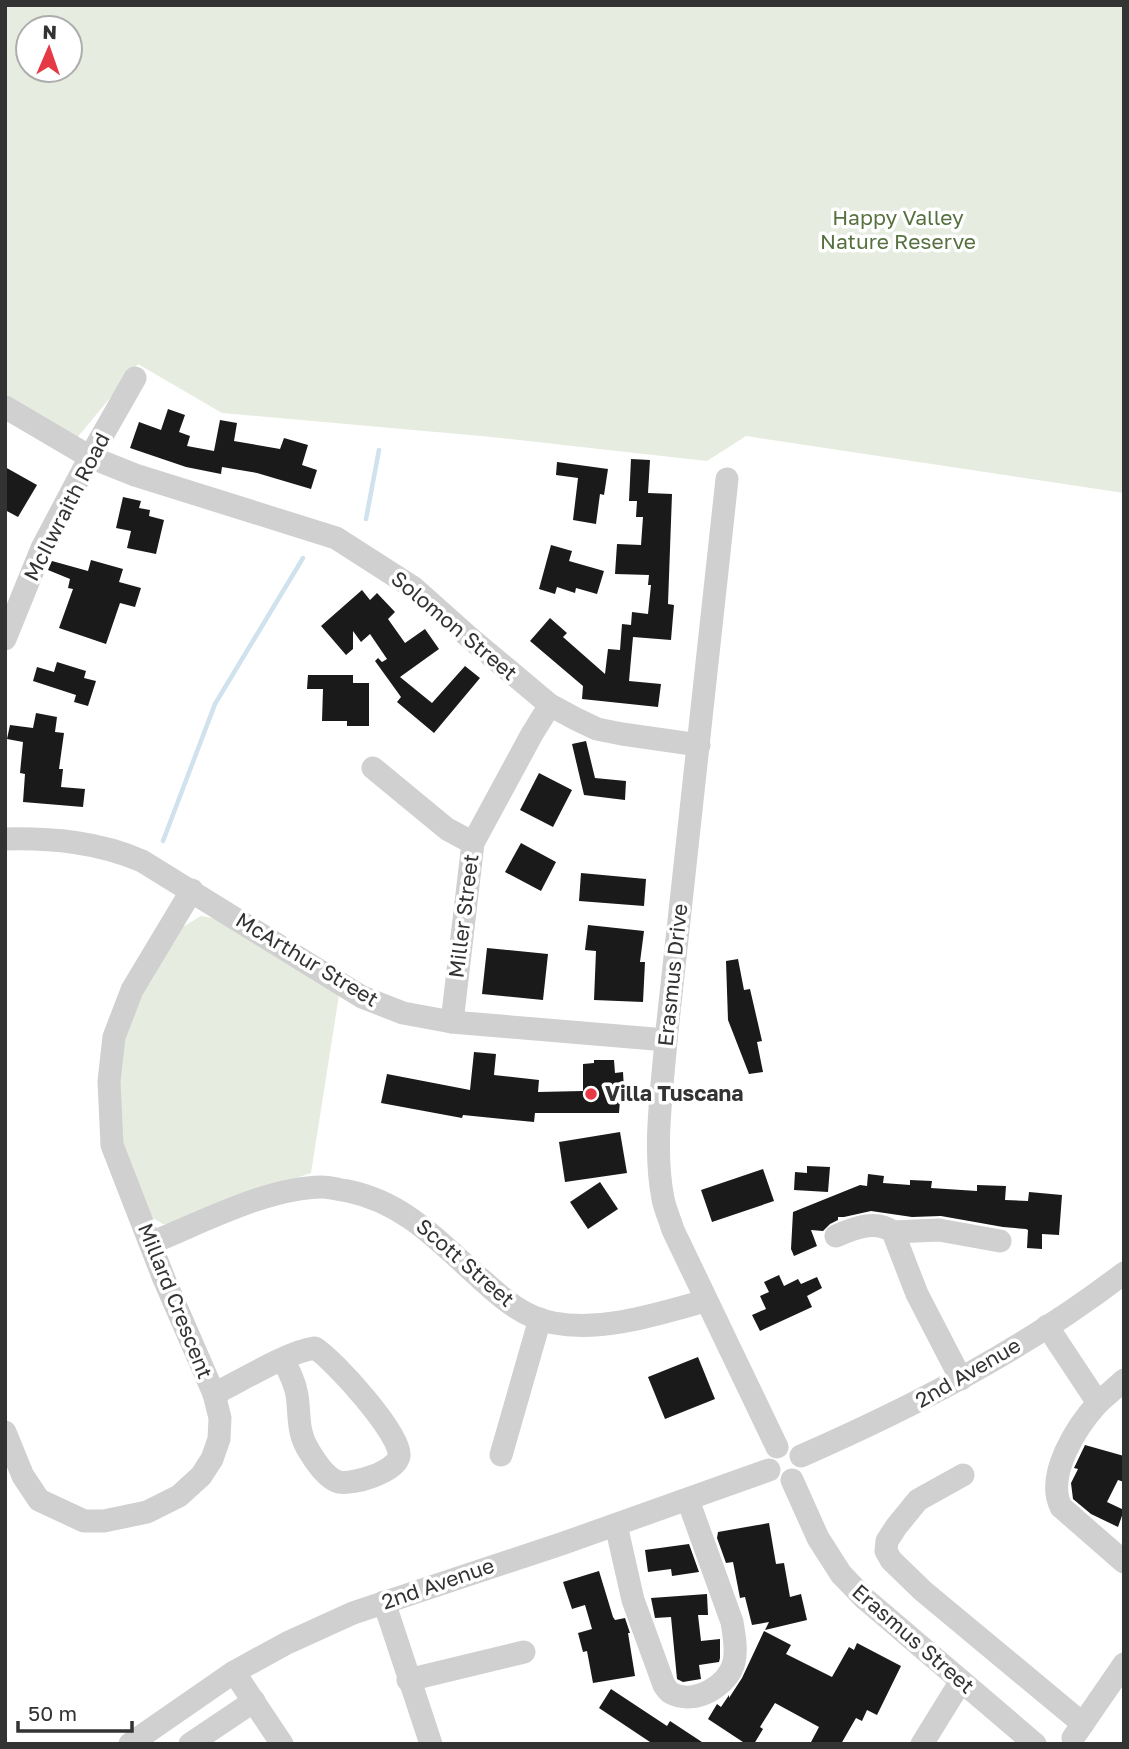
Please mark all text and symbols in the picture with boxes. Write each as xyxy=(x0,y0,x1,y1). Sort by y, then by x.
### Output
north arrow xyxy=(14,14,84,84)
text: N xyxy=(42,20,57,43)
park label: Happy Valley Nature Reserve xyxy=(820,204,976,254)
street label: McIlwraith Road xyxy=(18,428,115,585)
street label: Solomon Street xyxy=(386,565,523,686)
street label: Miller Street xyxy=(443,852,484,979)
street label: Erasmus Drive xyxy=(652,902,692,1048)
street label: McArthur Street xyxy=(231,906,384,1012)
place label: Villa Tuscana xyxy=(605,1080,743,1106)
marker: Villa Tuscana xyxy=(583,1086,599,1102)
street label: Scott Street xyxy=(411,1213,520,1312)
street label: Millard Crescent xyxy=(133,1219,219,1382)
street label: 2nd Avenue xyxy=(910,1332,1025,1413)
street label: 2nd Avenue xyxy=(378,1552,497,1614)
street label: Erasmus Street xyxy=(847,1578,980,1698)
scale bar xyxy=(18,1690,131,1734)
text: 50 m xyxy=(28,1700,77,1726)

